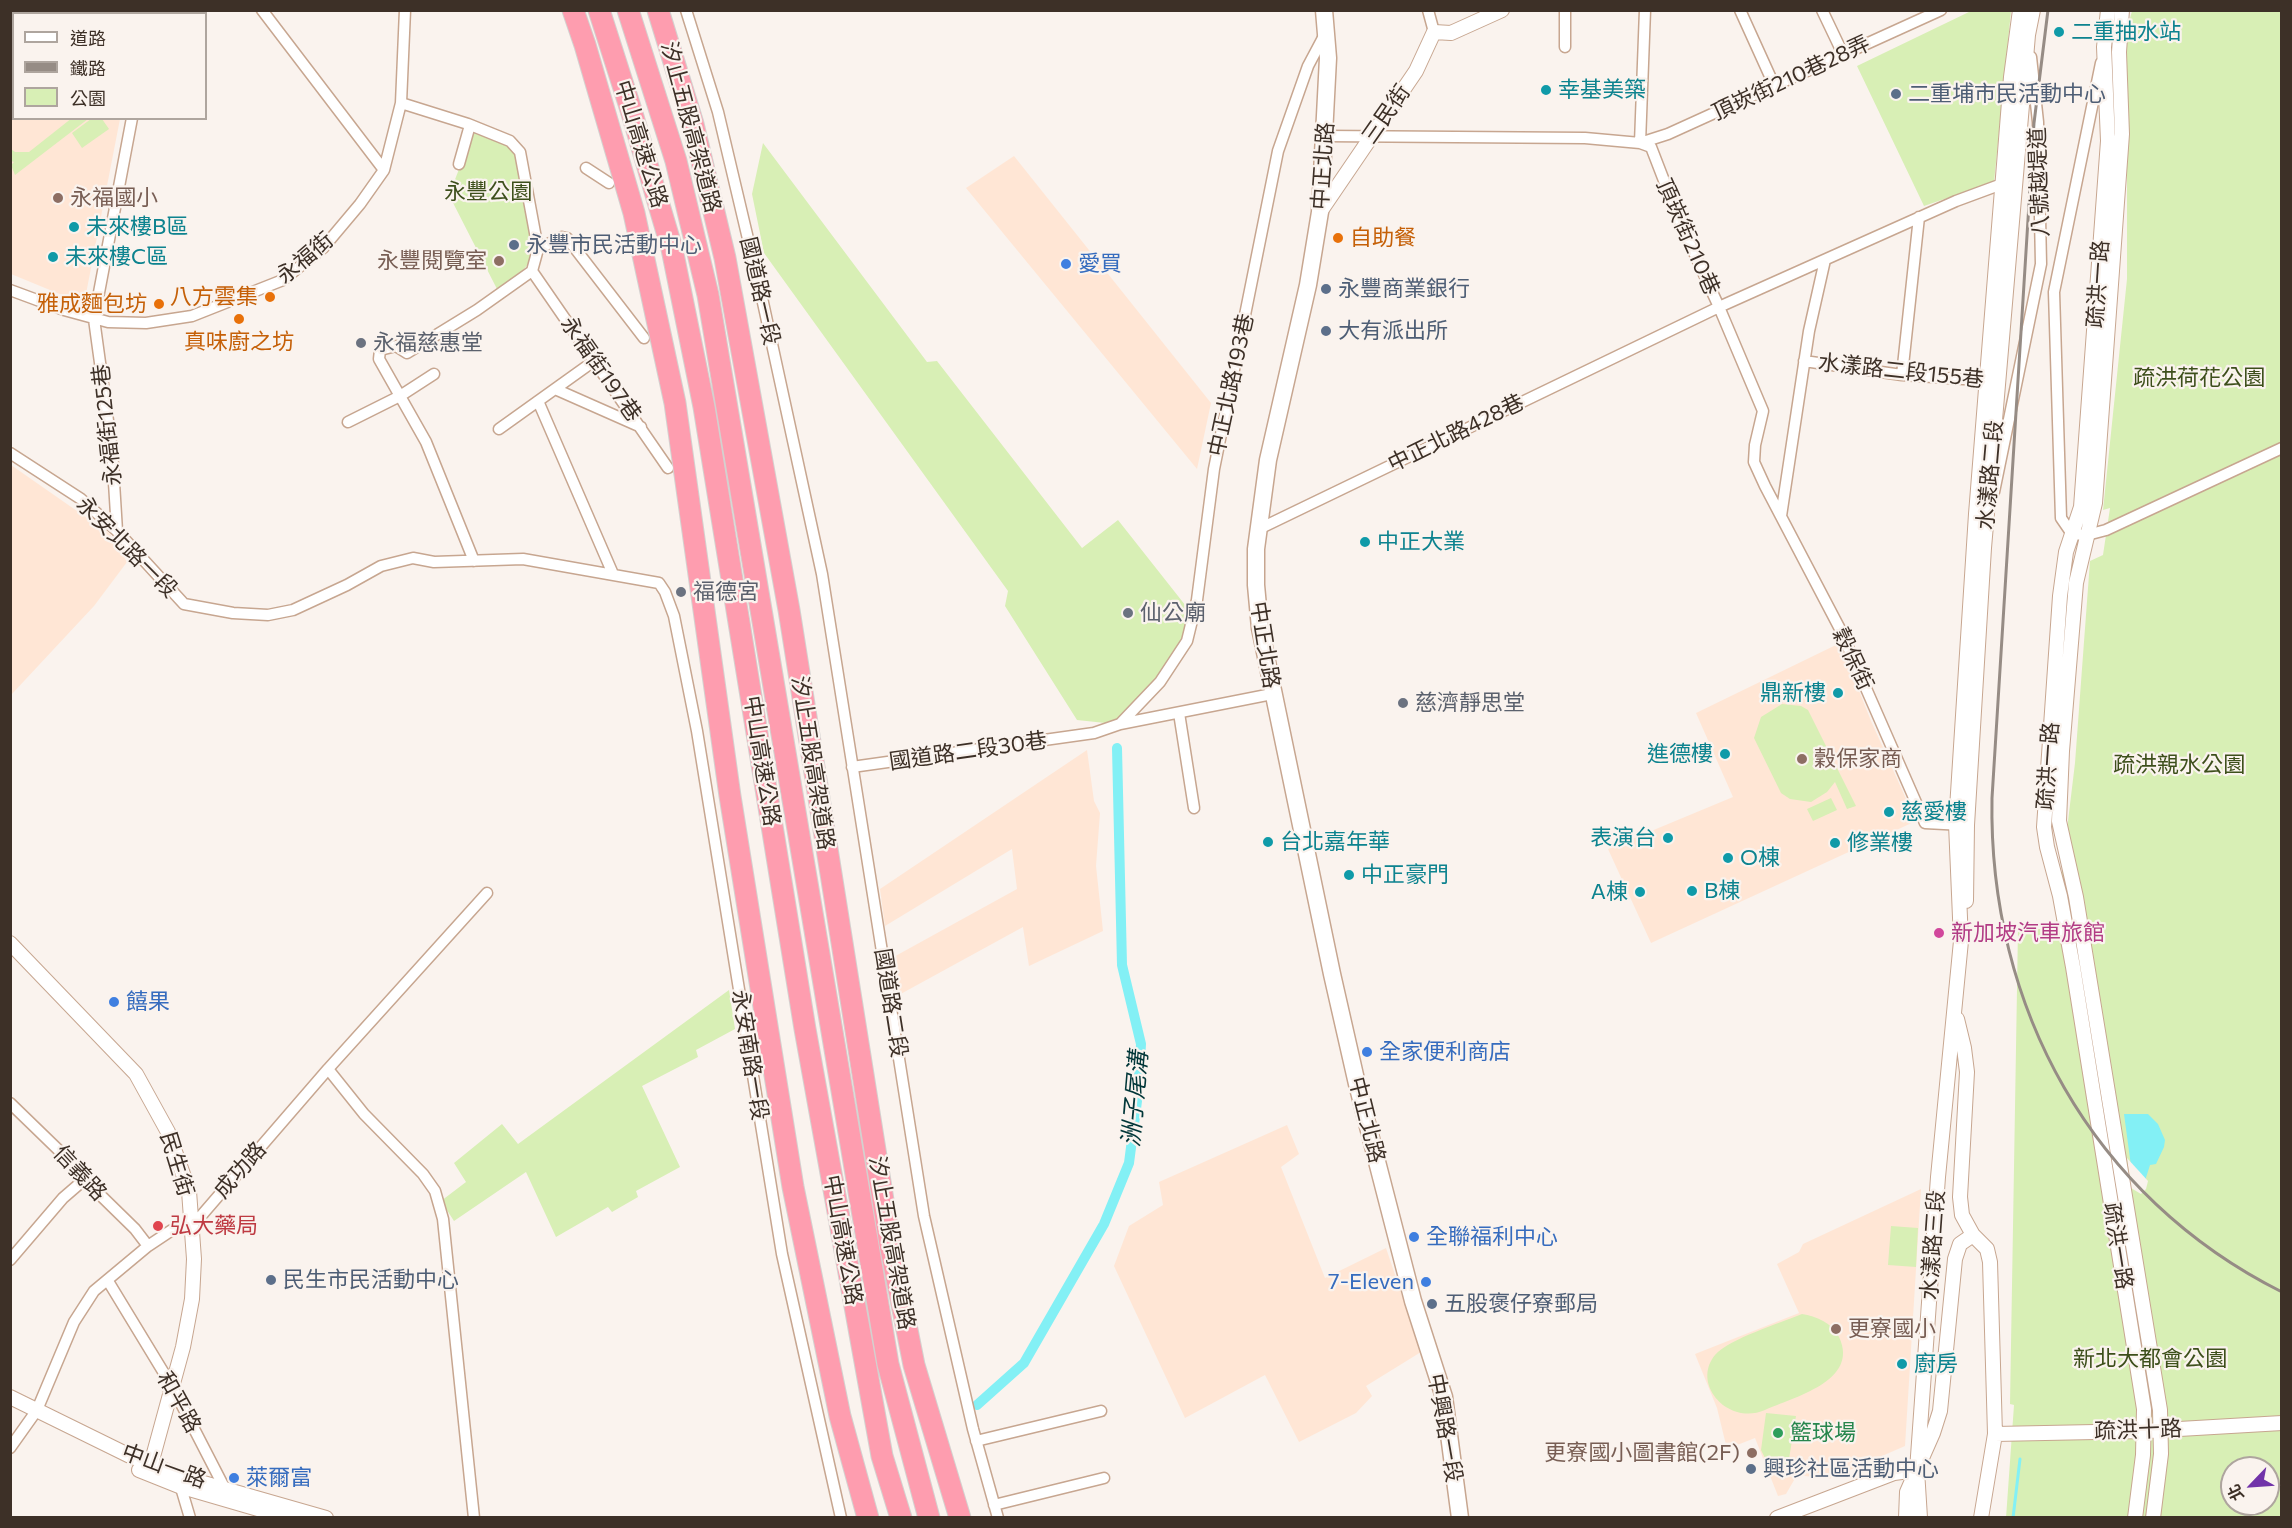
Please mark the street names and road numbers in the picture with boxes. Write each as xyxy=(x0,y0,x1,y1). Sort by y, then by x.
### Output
street label: 頂崁街210巷28弄 xyxy=(1708,30,1874,126)
street label: 汐止五股高架道路 xyxy=(655,39,727,215)
street label: 中山高速公路 xyxy=(609,77,673,211)
street label: 三民街 xyxy=(1356,79,1416,149)
street label: 中正北路 xyxy=(1307,121,1339,211)
street label: 八號越堤道 xyxy=(2024,127,2054,237)
street label: 頂崁街210巷 xyxy=(1651,175,1725,299)
street label: 永福街 xyxy=(271,227,339,289)
street label: 國道路一段 xyxy=(735,234,785,348)
street label: 疏洪一路 xyxy=(2082,239,2114,329)
street label: 永福街197巷 xyxy=(555,311,647,427)
street label: 中正北路193巷 xyxy=(1203,311,1259,459)
street label: 水漾路二段155巷 xyxy=(1817,349,1985,393)
street label: 永福街125巷 xyxy=(87,363,127,487)
street label: 中正北路428巷 xyxy=(1384,389,1528,477)
street label: 水漾路二段 xyxy=(1972,419,2008,531)
street label: 永安北路一段 xyxy=(71,491,183,603)
street label: 中正北路 xyxy=(1245,599,1285,691)
street label: 穀保街 xyxy=(1827,624,1879,694)
street label: 汐止五股高架道路 xyxy=(786,674,840,852)
street label: 中山高速公路 xyxy=(739,694,785,828)
street label: 疏洪一路 xyxy=(2032,721,2064,811)
street label: 國道路二段30巷 xyxy=(887,727,1049,775)
street label: 國道路二段 xyxy=(869,947,913,1059)
street label: 永安南路一段 xyxy=(727,988,773,1122)
street label: 中正北路 xyxy=(1344,1074,1390,1166)
street label: 民生街 xyxy=(155,1129,199,1199)
street label: 成功路 xyxy=(208,1136,272,1204)
street label: 信義路 xyxy=(48,1140,112,1206)
street label: 汐止五股高架道路 xyxy=(864,1154,920,1332)
street label: 中山高速公路 xyxy=(819,1173,867,1307)
street label: 水漾路三段 xyxy=(1916,1189,1950,1301)
street label: 疏洪一路 xyxy=(2098,1200,2138,1292)
street label: 和平路 xyxy=(151,1367,207,1437)
street label: 中興路一段 xyxy=(1422,1372,1468,1484)
street label: 疏洪十路 xyxy=(2094,1415,2182,1445)
street label: 中山一路 xyxy=(118,1439,210,1493)

